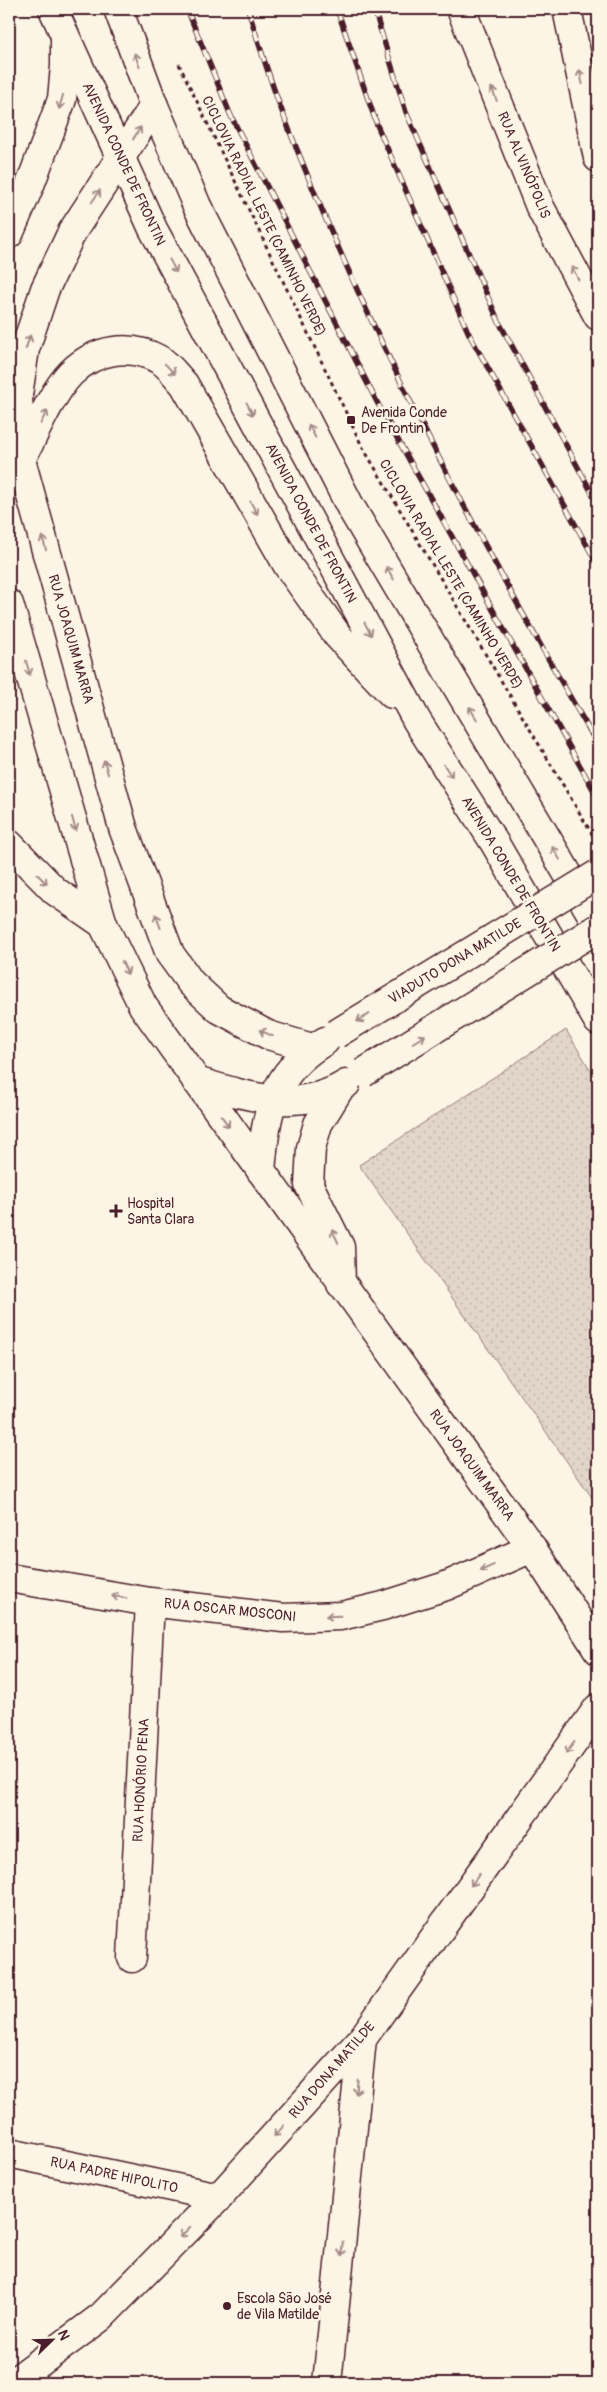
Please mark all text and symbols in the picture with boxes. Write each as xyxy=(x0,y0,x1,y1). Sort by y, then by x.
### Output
one-way arrow xyxy=(132,53,141,68)
one-way arrow xyxy=(576,69,585,85)
street label: AVENIDA CONDE DE FRONTIN xyxy=(79,80,169,248)
one-way arrow xyxy=(488,87,498,102)
one-way arrow xyxy=(55,93,65,109)
street label: CICLOVIA RADIAL LESTE (CAMINHO VERDE) xyxy=(198,93,330,339)
street label: RUA ALVINÓPOLIS xyxy=(494,109,555,221)
one-way arrow xyxy=(132,126,142,140)
one-way arrow xyxy=(91,189,101,203)
one-way arrow xyxy=(168,259,178,273)
one-way arrow xyxy=(570,266,580,281)
one-way arrow xyxy=(23,334,33,350)
one-way arrow xyxy=(164,363,176,376)
one-way arrow xyxy=(246,401,255,416)
place label: Avenida Conde De Frontin xyxy=(361,404,447,437)
one-way arrow xyxy=(40,410,49,425)
marker: Avenida Conde De Frontin xyxy=(345,414,357,426)
one-way arrow xyxy=(307,424,316,439)
street label: AVENIDA CONDE DE FRONTIN xyxy=(262,440,360,606)
street label: CICLOVIA RADIAL LESTE (CAMINHO VERDE) xyxy=(375,456,527,692)
one-way arrow xyxy=(249,500,259,514)
one-way arrow xyxy=(39,535,48,551)
one-way arrow xyxy=(384,567,394,581)
street label: RUA JOAQUIM MARRA xyxy=(44,572,98,706)
one-way arrow xyxy=(363,622,373,637)
one-way arrow xyxy=(23,660,33,676)
one-way arrow xyxy=(467,707,477,721)
one-way arrow xyxy=(101,759,111,775)
one-way arrow xyxy=(444,763,454,777)
street label: AVENIDA CONDE DE FRONTIN xyxy=(458,793,564,955)
one-way arrow xyxy=(69,815,79,831)
one-way arrow xyxy=(550,846,560,860)
one-way arrow xyxy=(36,873,49,885)
one-way arrow xyxy=(153,914,162,929)
street label: VIADUTO DONA MATILDE xyxy=(385,915,525,1007)
one-way arrow xyxy=(120,960,130,975)
one-way arrow xyxy=(356,1013,370,1023)
one-way arrow xyxy=(259,1028,274,1038)
one-way arrow xyxy=(412,1033,426,1043)
one-way arrow xyxy=(219,1114,230,1127)
place label: Hospital Santa Clara xyxy=(127,1195,194,1228)
marker: Hospital Santa Clara xyxy=(109,1204,123,1218)
one-way arrow xyxy=(330,1229,339,1244)
street label: RUA JOAQUIM MARRA xyxy=(426,1406,518,1524)
one-way arrow xyxy=(480,1563,495,1573)
one-way arrow xyxy=(112,1591,128,1601)
street label: RUA OSCAR MOSCONI xyxy=(163,1595,297,1625)
one-way arrow xyxy=(325,1612,341,1621)
street label: RUA HONÓRIO PENA xyxy=(128,1718,153,1842)
one-way arrow xyxy=(565,1740,575,1754)
one-way arrow xyxy=(470,1873,481,1886)
street label: RUA DONA MATILDE xyxy=(285,2018,379,2122)
one-way arrow xyxy=(352,2079,362,2095)
one-way arrow xyxy=(273,2125,284,2138)
street label: RUA PADRE HIPOLITO xyxy=(49,2153,179,2197)
one-way arrow xyxy=(179,2226,191,2238)
one-way arrow xyxy=(337,2241,347,2257)
place label: Escola São José de Vila Matilde xyxy=(237,2290,332,2323)
marker: Escola São José de Vila Matilde xyxy=(221,2300,233,2312)
north arrow xyxy=(28,2314,78,2364)
text: N xyxy=(54,2327,73,2343)

